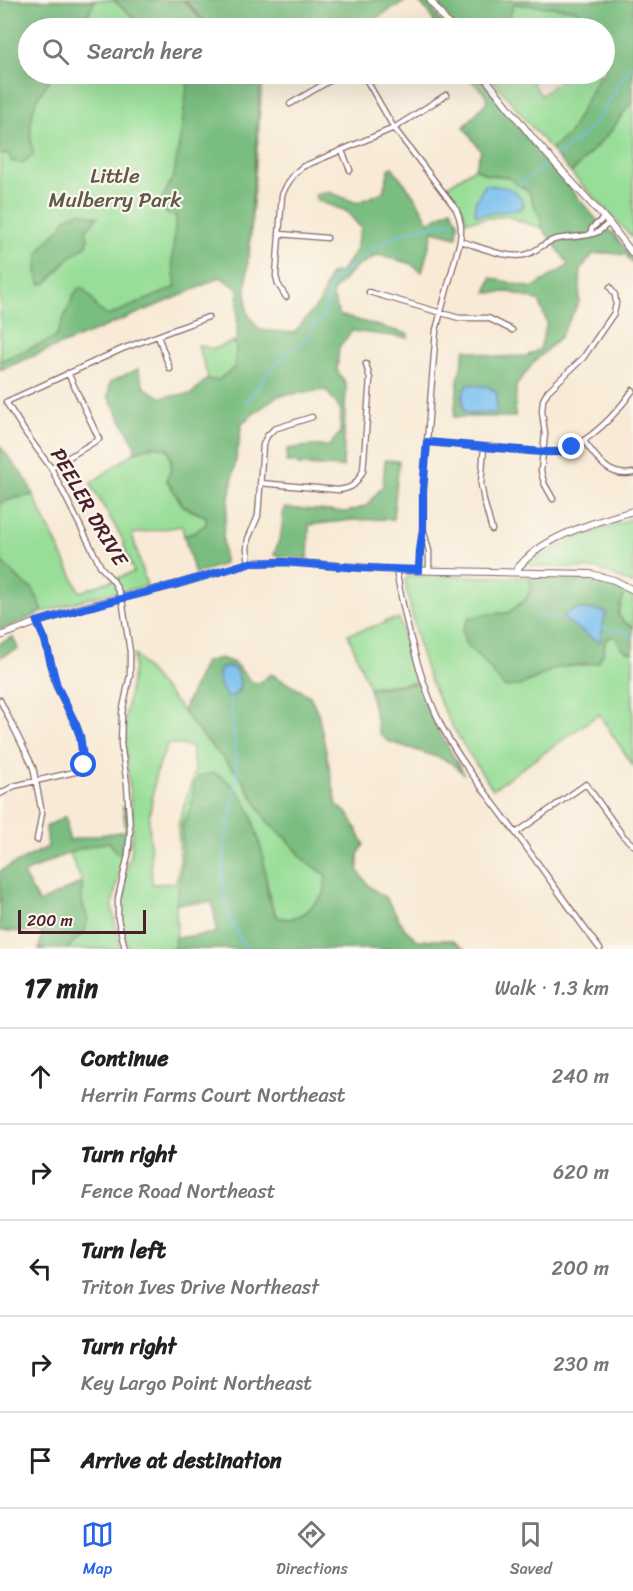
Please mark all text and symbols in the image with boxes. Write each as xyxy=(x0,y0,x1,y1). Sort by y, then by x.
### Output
search box xyxy=(18,18,615,84)
text: Search here xyxy=(87,32,203,71)
icon: search xyxy=(39,35,72,68)
park label: Little Mulberry Park xyxy=(48,157,182,219)
route end xyxy=(558,433,584,459)
street label: PEELER DRIVE xyxy=(40,440,139,575)
route start xyxy=(70,751,96,777)
text: 200 m xyxy=(27,906,73,935)
scale bar xyxy=(18,907,146,935)
text: 17 min xyxy=(24,965,98,1011)
text: Walk · 1.3 km xyxy=(495,971,609,1006)
text: Continue xyxy=(81,1039,169,1078)
text: 240 m xyxy=(552,1059,609,1094)
icon: ahead xyxy=(24,1060,57,1093)
text: Herrin Farms Court Northeast xyxy=(81,1078,345,1113)
text: Turn right xyxy=(81,1135,176,1174)
text: 620 m xyxy=(553,1155,609,1190)
icon: right xyxy=(24,1156,57,1189)
text: Fence Road Northeast xyxy=(81,1174,276,1209)
text: Turn left xyxy=(81,1231,166,1270)
text: 200 m xyxy=(552,1251,609,1286)
icon: left xyxy=(24,1252,57,1285)
text: Triton Ives Drive Northeast xyxy=(81,1270,319,1305)
text: Turn right xyxy=(81,1327,176,1366)
text: 230 m xyxy=(553,1347,609,1382)
icon: right xyxy=(24,1348,57,1381)
text: Key Largo Point Northeast xyxy=(81,1366,312,1401)
text: Arrive at destination xyxy=(81,1441,282,1480)
icon: arrive xyxy=(24,1444,57,1477)
tab: Map xyxy=(81,1518,114,1583)
tab: Directions xyxy=(276,1518,348,1583)
tab: Saved xyxy=(510,1518,552,1583)

